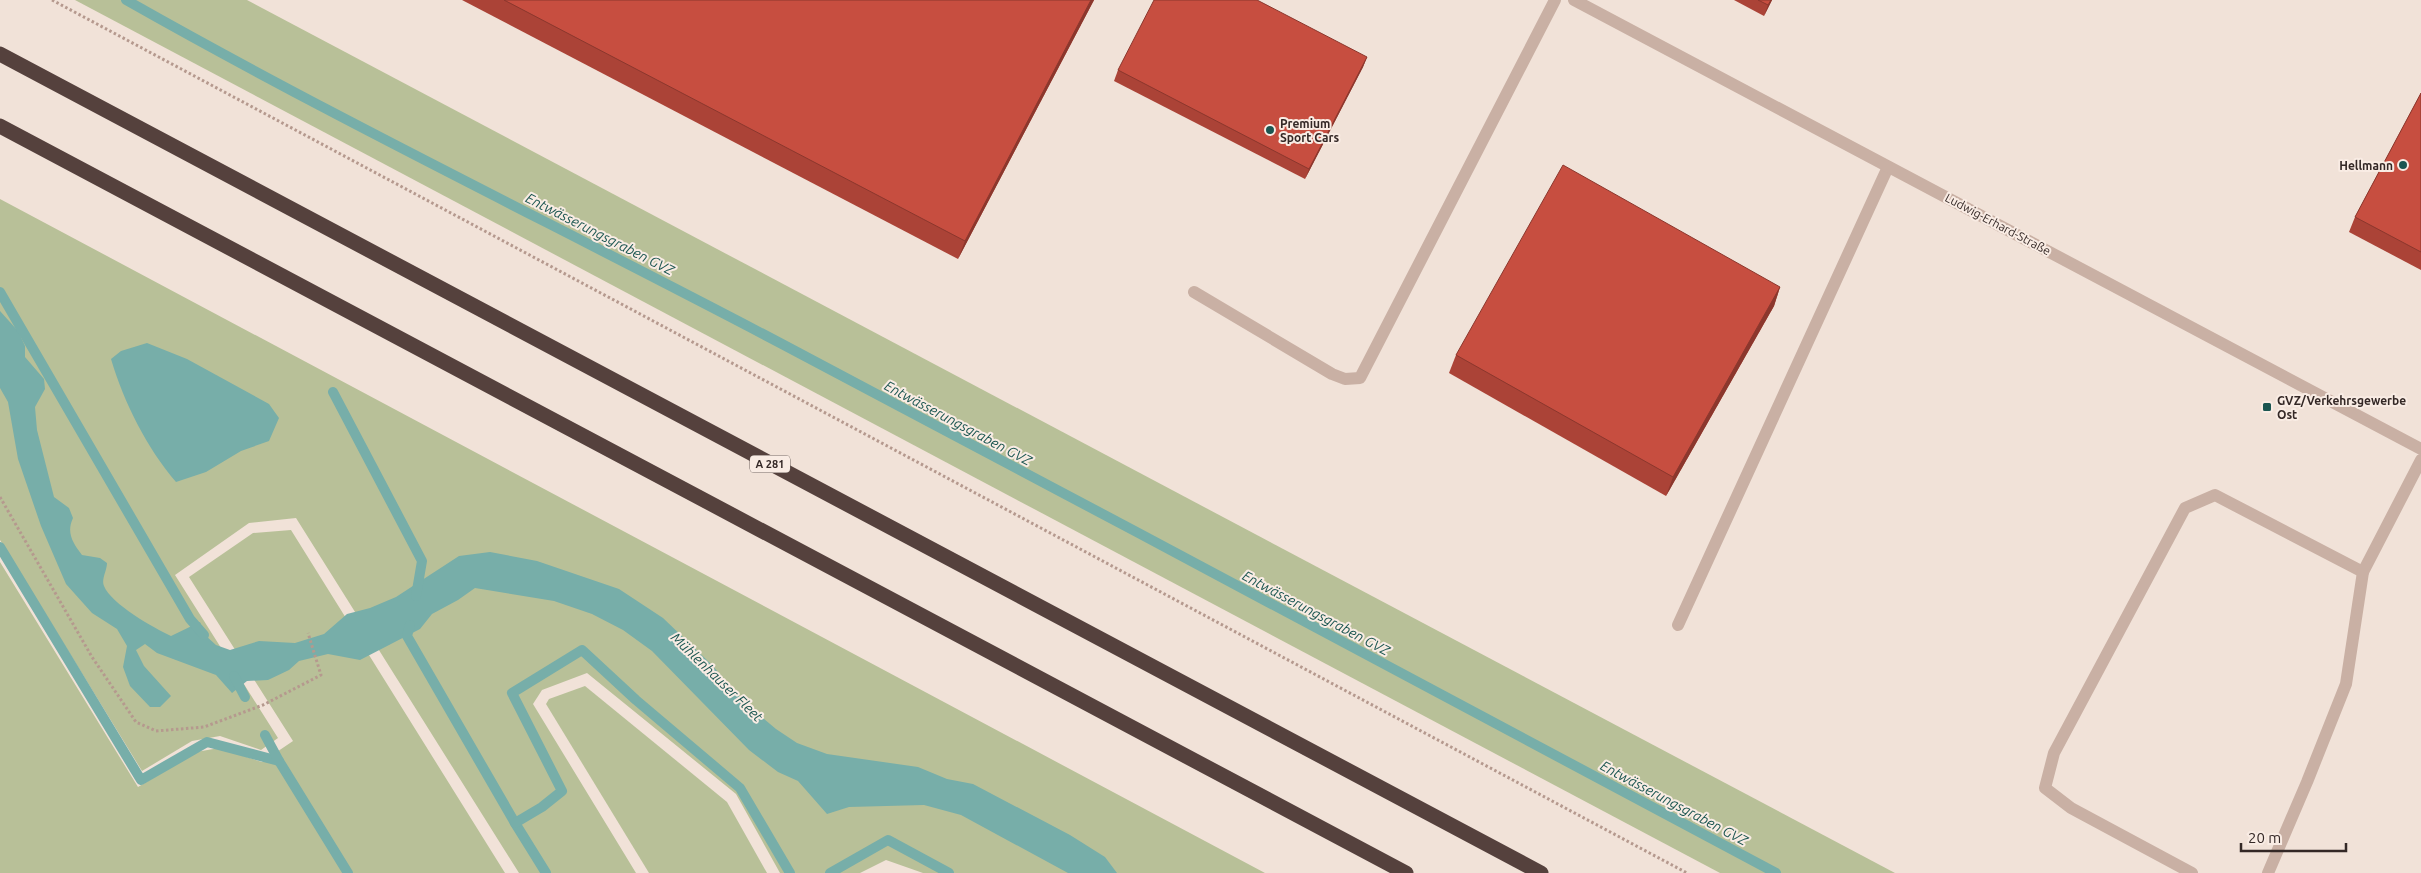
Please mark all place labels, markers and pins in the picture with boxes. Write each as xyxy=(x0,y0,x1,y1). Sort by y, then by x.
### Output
place label: Premium Sport Cars xyxy=(1280,117,1339,144)
marker: Premium Sport Cars xyxy=(1264,124,1276,136)
place label: Hellmann xyxy=(2339,159,2393,172)
marker: Hellmann xyxy=(2397,159,2409,171)
place label: GVZ/Verkehrsgewerbe Ost xyxy=(2277,394,2406,421)
marker: GVZ/Verkehrsgewerbe Ost xyxy=(2261,401,2273,413)

